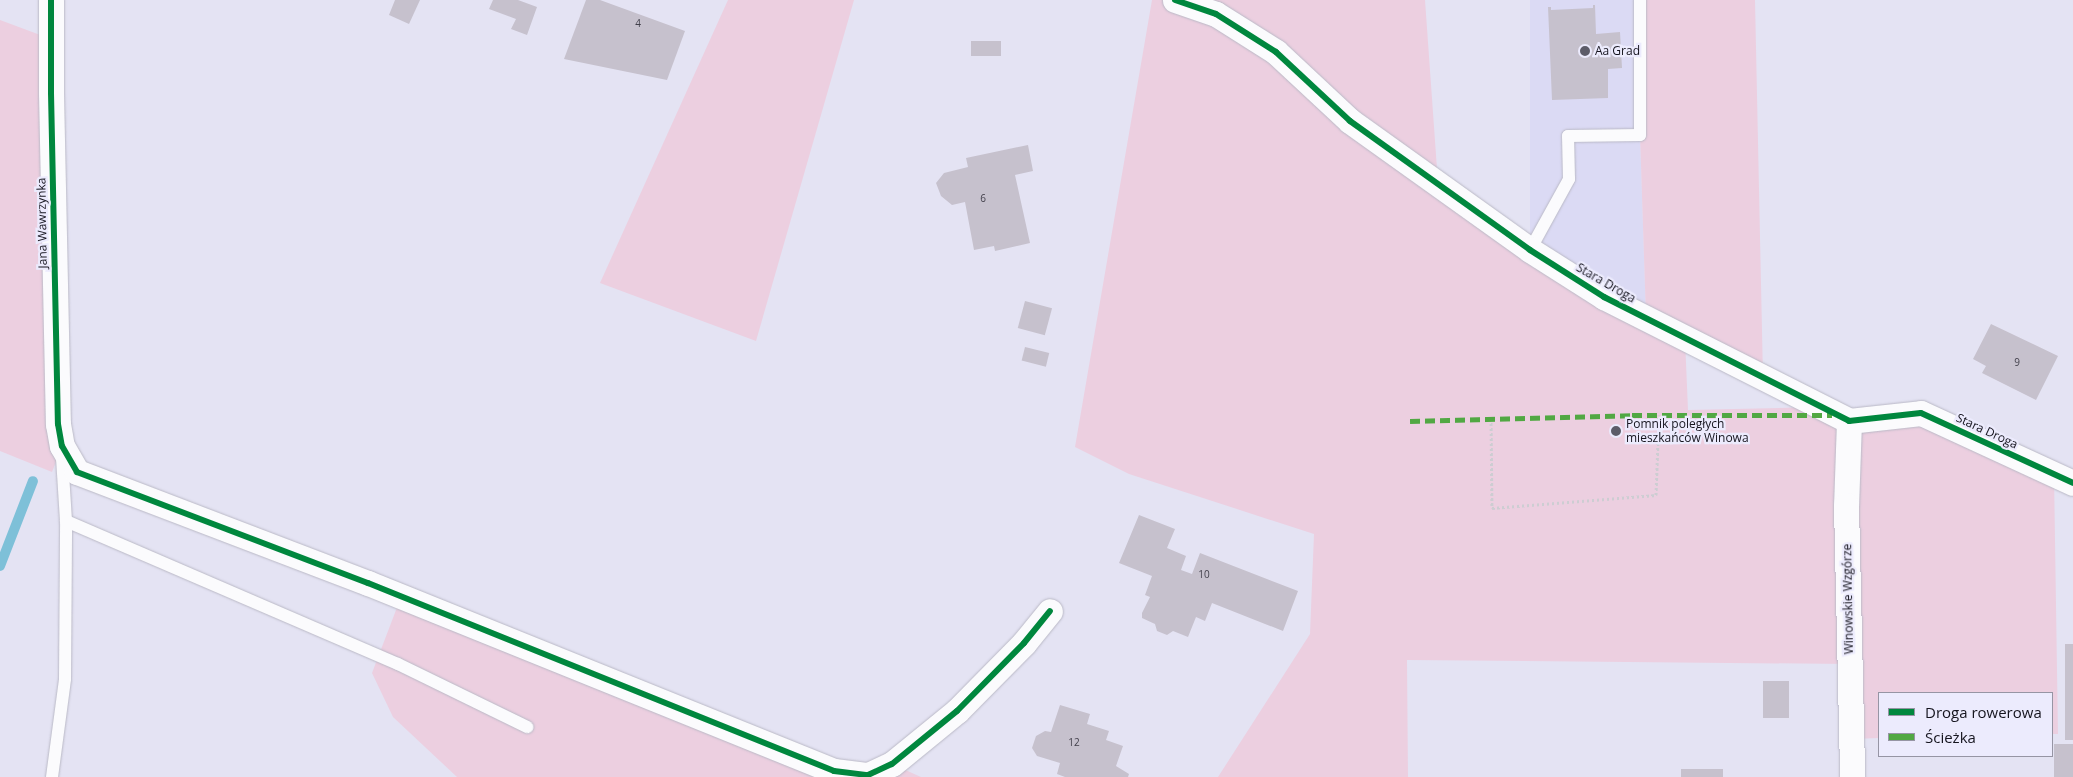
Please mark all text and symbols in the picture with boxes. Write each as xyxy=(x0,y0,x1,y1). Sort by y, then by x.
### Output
house number: 4 xyxy=(635,18,641,30)
place label: Aa Grad xyxy=(1595,44,1640,58)
marker: Aa Grad xyxy=(1579,45,1591,57)
street label: Jana Wawrzynka xyxy=(34,177,50,269)
house number: 6 xyxy=(980,193,986,205)
street label: Stara Droga xyxy=(1574,260,1638,306)
house number: 9 xyxy=(2014,357,2020,369)
street label: Stara Droga xyxy=(1954,410,2020,452)
place label: Pomnik poległych mieszkańców Winowa xyxy=(1626,417,1749,445)
marker: Pomnik poległych mieszkańców Winowa xyxy=(1610,425,1622,437)
street label: Winowskie Wzgórze xyxy=(1840,544,1856,654)
house number: 10 xyxy=(1198,569,1210,581)
legend xyxy=(1878,692,2053,757)
text: Droga rowerowa xyxy=(1925,702,2042,722)
text: Ścieżka xyxy=(1925,727,1976,747)
house number: 12 xyxy=(1068,737,1080,749)

